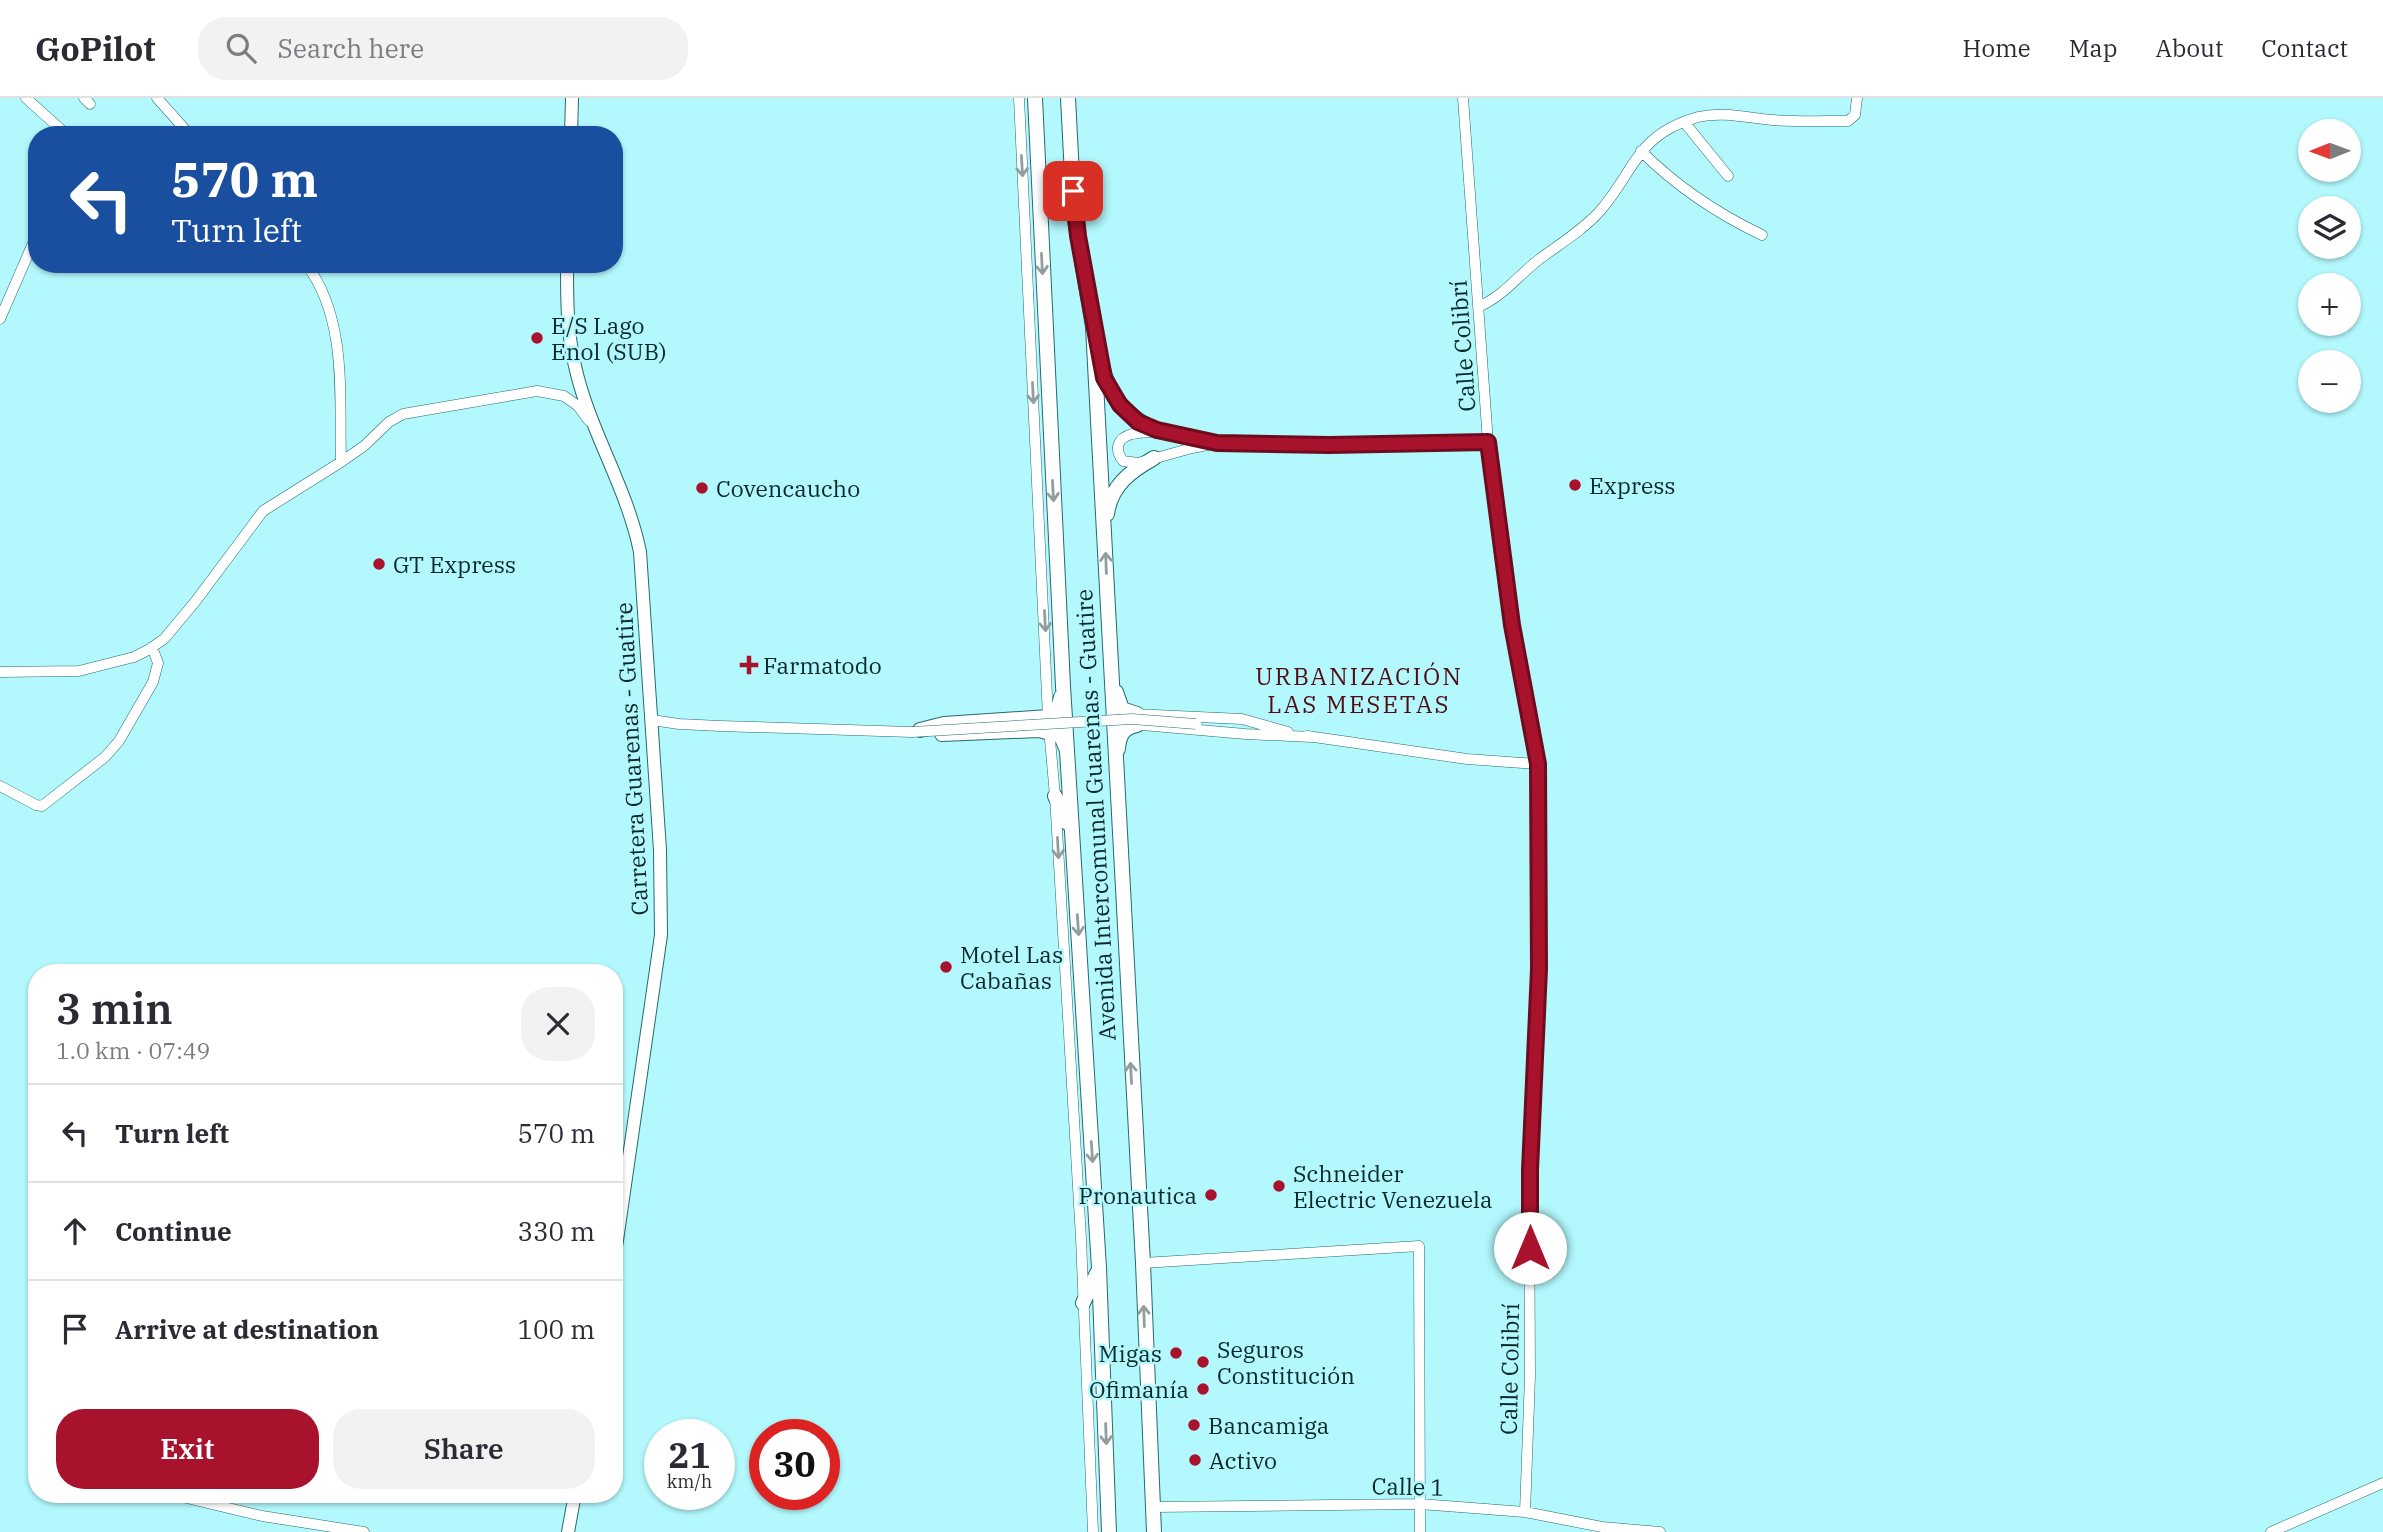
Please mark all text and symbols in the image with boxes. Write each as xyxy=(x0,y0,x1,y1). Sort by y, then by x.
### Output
search box xyxy=(198,17,688,80)
text: GoPilot xyxy=(35,27,156,70)
icon: search xyxy=(222,29,260,67)
text: Search here xyxy=(278,31,424,65)
text: Home xyxy=(1963,32,2031,64)
text: Map xyxy=(2069,32,2117,64)
text: About xyxy=(2155,32,2223,64)
text: Contact xyxy=(2261,32,2348,64)
north arrow xyxy=(2298,119,2361,182)
map controls xyxy=(2298,119,2361,413)
text: 570 m xyxy=(171,147,318,210)
icon: left xyxy=(56,154,147,245)
one-way arrow xyxy=(1015,154,1028,177)
pin xyxy=(1043,161,1103,221)
icon: arrive xyxy=(1054,172,1092,210)
button: layers xyxy=(2298,196,2361,259)
text: Turn left xyxy=(171,209,302,251)
one-way arrow xyxy=(1035,252,1048,275)
button: + xyxy=(2298,273,2361,336)
street label: Calle Colibrí xyxy=(1442,279,1482,413)
place label: E/S Lago Enol (SUB) xyxy=(551,310,667,366)
marker: E/S Lago Enol (SUB) xyxy=(529,330,545,346)
button: − xyxy=(2298,350,2361,413)
one-way arrow xyxy=(1027,382,1040,405)
place label: Express xyxy=(1589,470,1676,500)
place label: Covencaucho xyxy=(716,473,860,503)
marker: Express xyxy=(1567,477,1583,493)
marker: Covencaucho xyxy=(694,480,710,496)
one-way arrow xyxy=(1047,480,1060,502)
place label: GT Express xyxy=(393,549,516,579)
one-way arrow xyxy=(1099,552,1112,575)
marker: GT Express xyxy=(371,556,387,572)
street label: Avenida Intercomunal Guarenas - Guatire xyxy=(1068,588,1122,1042)
street label: Carretera Guarenas - Guatire xyxy=(608,602,654,916)
one-way arrow xyxy=(1038,609,1051,632)
place label: Farmatodo xyxy=(763,650,882,680)
marker: Farmatodo xyxy=(741,657,757,673)
district label: URBANIZACIÓN LAS MESETAS xyxy=(1255,660,1463,720)
one-way arrow xyxy=(1052,836,1065,858)
one-way arrow xyxy=(1071,914,1084,937)
place label: Motel Las Cabañas xyxy=(960,939,1063,995)
marker: Motel Las Cabañas xyxy=(938,959,954,975)
text: 3 min xyxy=(56,981,173,1036)
button: close xyxy=(521,987,595,1061)
text: 1.0 km · 07:49 xyxy=(56,1035,210,1065)
one-way arrow xyxy=(1125,1062,1138,1085)
icon: left xyxy=(56,1114,94,1152)
text: Turn left xyxy=(115,1116,229,1150)
text: 570 m xyxy=(517,1116,595,1150)
one-way arrow xyxy=(1085,1141,1098,1164)
place label: Schneider Electric Venezuela xyxy=(1293,1158,1493,1214)
marker: Schneider Electric Venezuela xyxy=(1271,1178,1287,1194)
place label: Pronautica xyxy=(1079,1180,1197,1210)
marker: Pronautica xyxy=(1203,1187,1219,1203)
position arrow xyxy=(1493,1211,1567,1285)
icon: ahead xyxy=(56,1212,94,1250)
text: Continue xyxy=(115,1214,232,1248)
text: 330 m xyxy=(517,1214,595,1248)
street label: Calle Colibrí xyxy=(1493,1303,1525,1435)
one-way arrow xyxy=(1138,1305,1151,1328)
icon: arrive xyxy=(56,1310,94,1348)
text: Arrive at destination xyxy=(115,1312,379,1346)
text: 100 m xyxy=(517,1312,595,1346)
place label: Seguros Constitución xyxy=(1217,1334,1355,1390)
place label: Migas xyxy=(1098,1338,1162,1368)
marker: Migas xyxy=(1168,1345,1184,1361)
marker: Seguros Constitución xyxy=(1195,1354,1211,1370)
place label: Ofimanía xyxy=(1089,1374,1189,1404)
marker: Ofimanía xyxy=(1195,1381,1211,1397)
button: Exit xyxy=(56,1409,319,1489)
button: Share xyxy=(333,1409,595,1489)
place label: Bancamiga xyxy=(1208,1410,1329,1440)
marker: Bancamiga xyxy=(1186,1417,1202,1433)
speed limit sign: 30 xyxy=(749,1419,840,1510)
one-way arrow xyxy=(1099,1423,1112,1446)
text: 21 xyxy=(668,1432,711,1478)
place label: Activo xyxy=(1209,1445,1277,1475)
marker: Activo xyxy=(1187,1452,1203,1468)
text: km/h xyxy=(667,1470,712,1493)
street label: Calle 1 xyxy=(1371,1470,1445,1502)

